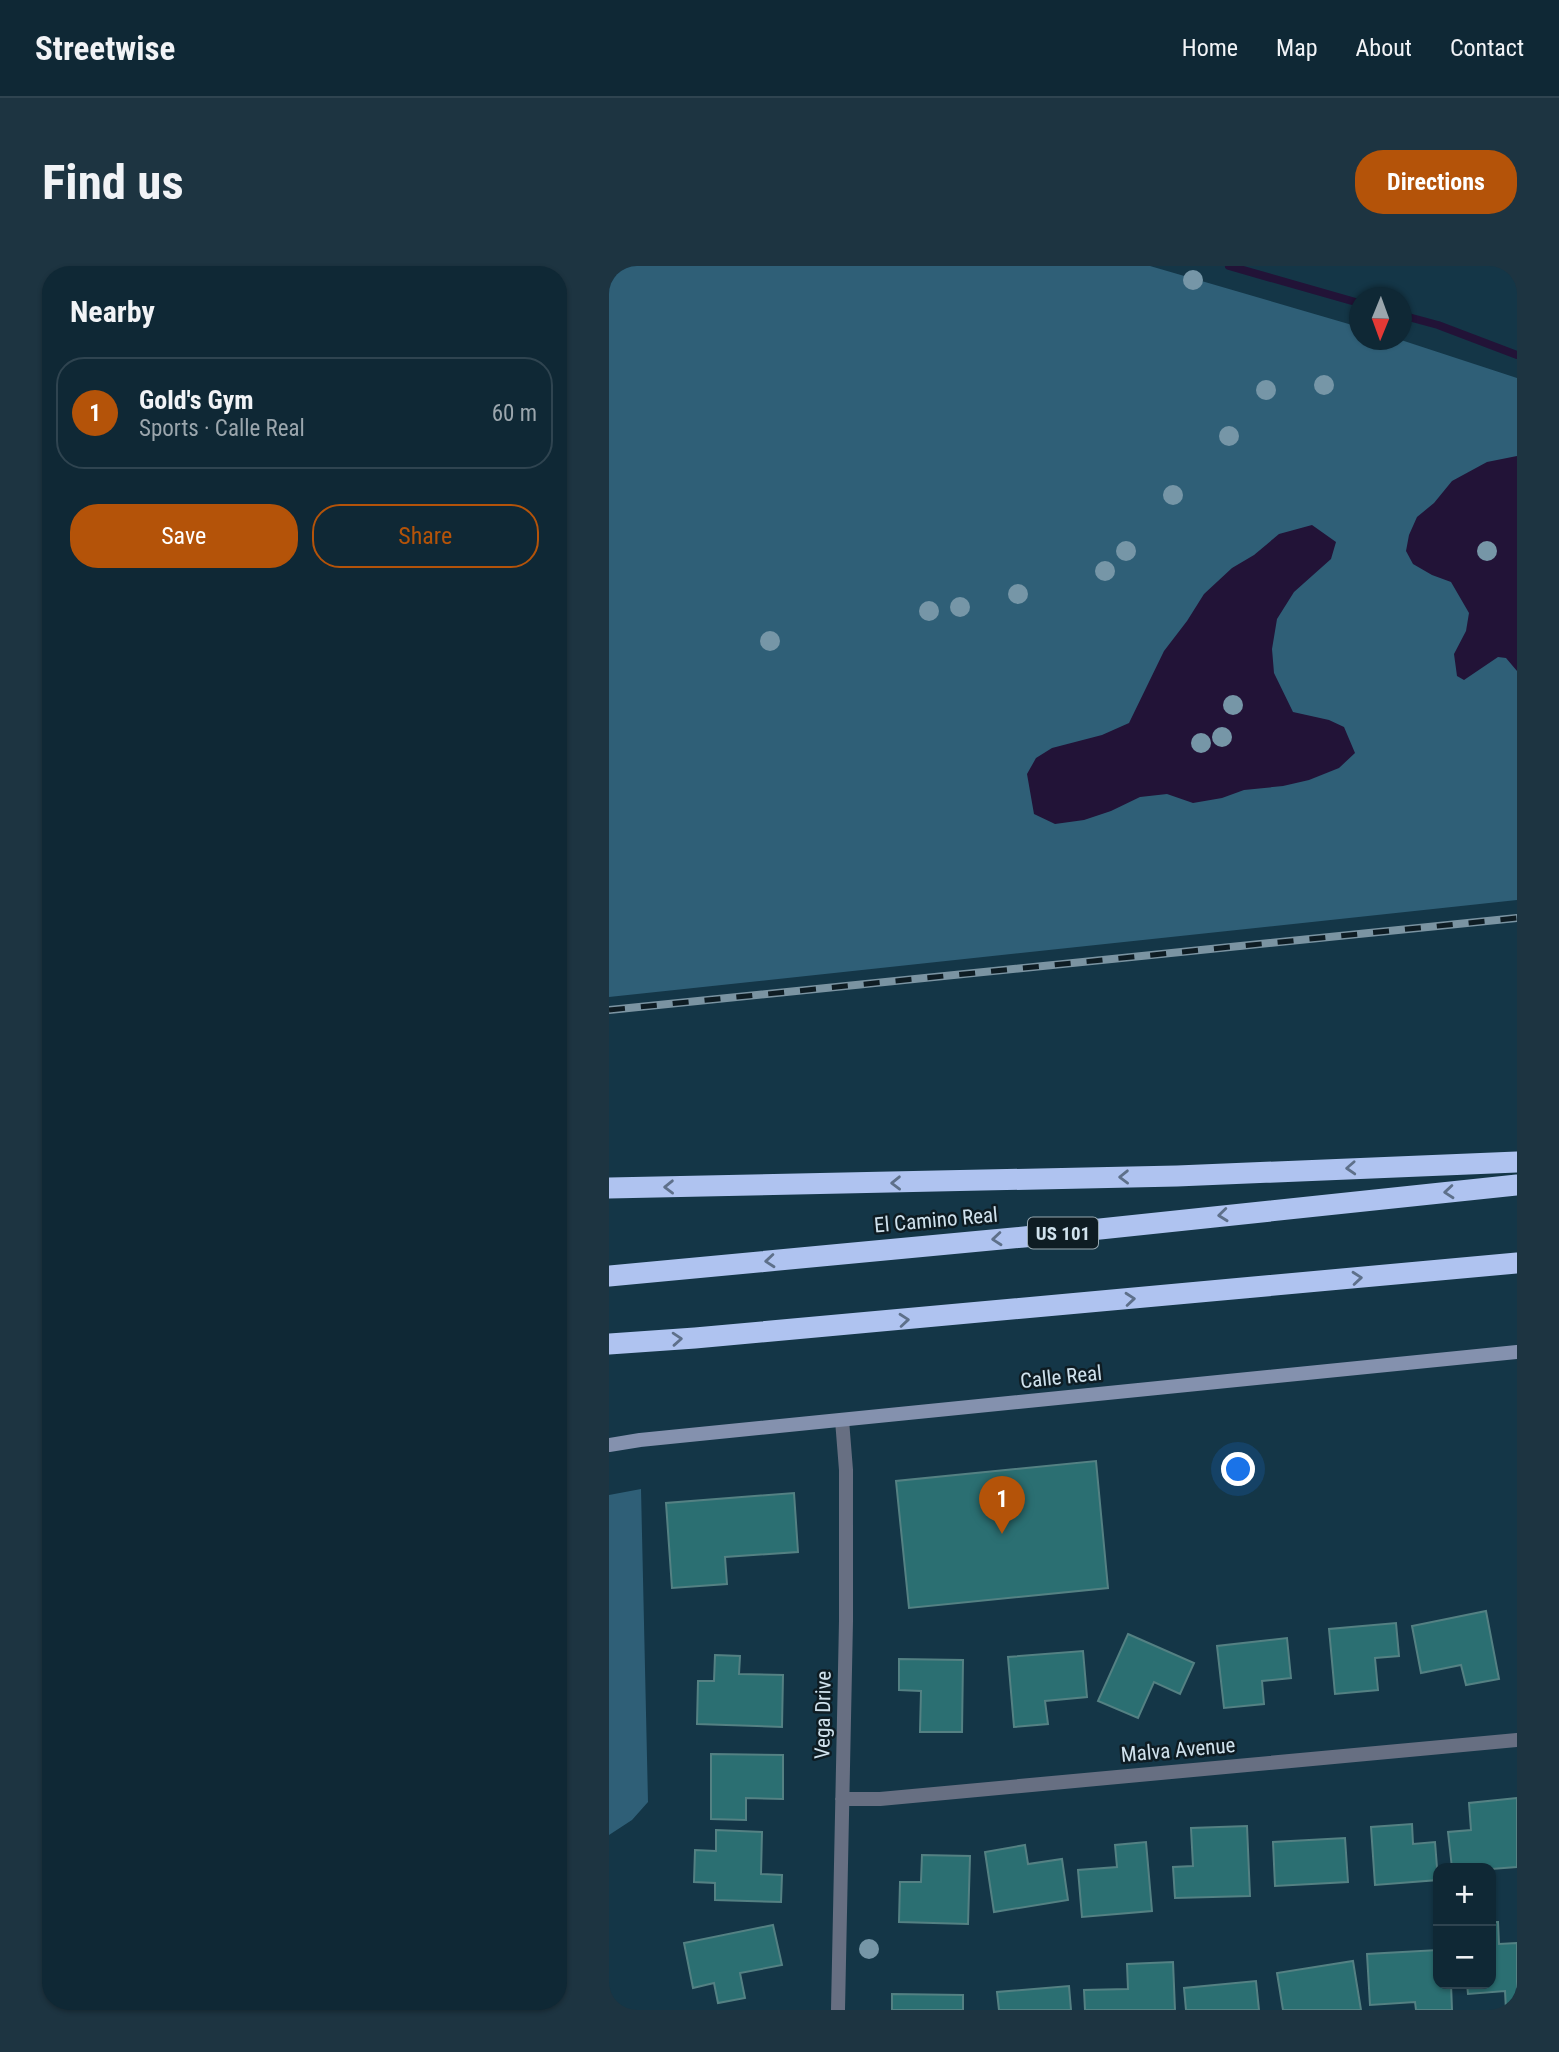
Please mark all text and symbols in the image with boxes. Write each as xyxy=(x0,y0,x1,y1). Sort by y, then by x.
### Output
text: Streetwise xyxy=(35,29,175,68)
text: Home xyxy=(1182,34,1238,62)
text: Map xyxy=(1276,34,1318,62)
text: About xyxy=(1356,34,1412,62)
text: Contact xyxy=(1450,34,1524,62)
button: Directions xyxy=(1355,150,1517,214)
text: Find us xyxy=(42,154,184,211)
north arrow xyxy=(1349,287,1412,350)
text: Nearby xyxy=(70,294,155,329)
text: Gold's Gym xyxy=(139,385,254,415)
text: 1 xyxy=(89,400,101,427)
text: 60 m xyxy=(492,400,537,427)
text: Sports · Calle Real xyxy=(139,415,305,442)
button: Save xyxy=(70,504,298,568)
button: Share xyxy=(312,504,539,568)
one-way arrow xyxy=(1345,1160,1356,1175)
one-way arrow xyxy=(1118,1170,1129,1185)
one-way arrow xyxy=(890,1175,901,1190)
one-way arrow xyxy=(663,1180,674,1195)
one-way arrow xyxy=(1443,1184,1455,1199)
street label: El Camino Real xyxy=(873,1203,999,1237)
one-way arrow xyxy=(1217,1208,1229,1223)
road number: US 101 xyxy=(1028,1217,1098,1248)
one-way arrow xyxy=(991,1231,1002,1246)
one-way arrow xyxy=(764,1253,776,1268)
one-way arrow xyxy=(1352,1271,1363,1286)
one-way arrow xyxy=(1125,1292,1136,1307)
one-way arrow xyxy=(898,1312,910,1327)
one-way arrow xyxy=(672,1332,683,1347)
street label: Calle Real xyxy=(1019,1361,1103,1393)
your location xyxy=(1221,1452,1255,1486)
pin: 1 xyxy=(979,1476,1025,1534)
street label: Vega Drive xyxy=(810,1670,836,1759)
street label: Malva Avenue xyxy=(1120,1733,1236,1767)
map controls xyxy=(1433,1863,1496,1989)
button: + xyxy=(1433,1863,1496,1926)
button: − xyxy=(1433,1926,1496,1989)

